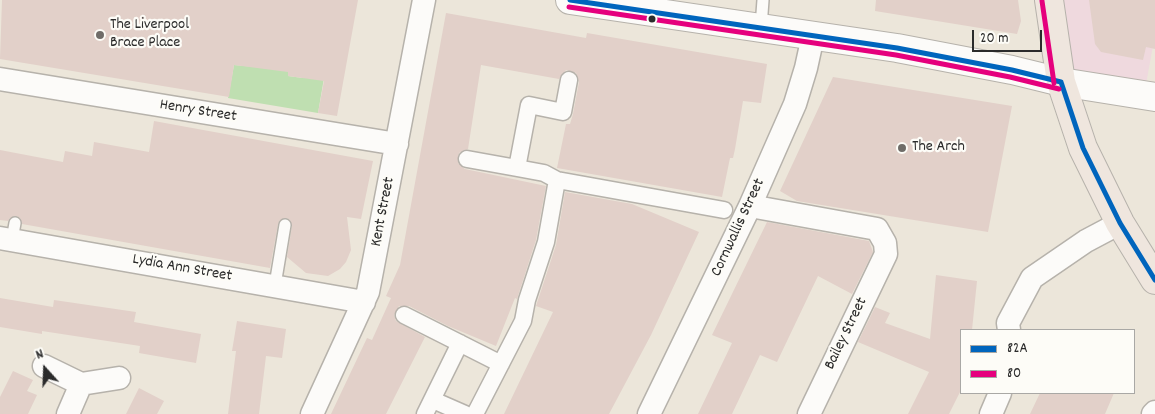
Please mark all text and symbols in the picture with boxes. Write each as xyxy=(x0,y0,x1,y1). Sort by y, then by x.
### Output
unlabelled marker xyxy=(647,14,657,24)
place label: The Liverpool Brace Place xyxy=(110,16,189,54)
scale bar xyxy=(975,20,1045,52)
text: 20 m xyxy=(980,28,1008,50)
marker: The Liverpool Brace Place xyxy=(94,29,106,41)
street label: Henry Street xyxy=(158,96,238,128)
place label: The Arch xyxy=(912,138,965,158)
marker: The Arch xyxy=(896,142,908,154)
street label: Kent Street xyxy=(368,176,400,248)
street label: Cornwallis Street xyxy=(708,176,770,280)
street label: Lydia Ann Street xyxy=(131,251,233,287)
street label: Bailey Street xyxy=(821,295,873,373)
legend xyxy=(960,329,1135,394)
text: 82A xyxy=(1007,338,1028,360)
north arrow xyxy=(20,344,70,394)
text: N xyxy=(33,344,47,365)
text: 80 xyxy=(1007,363,1021,385)

